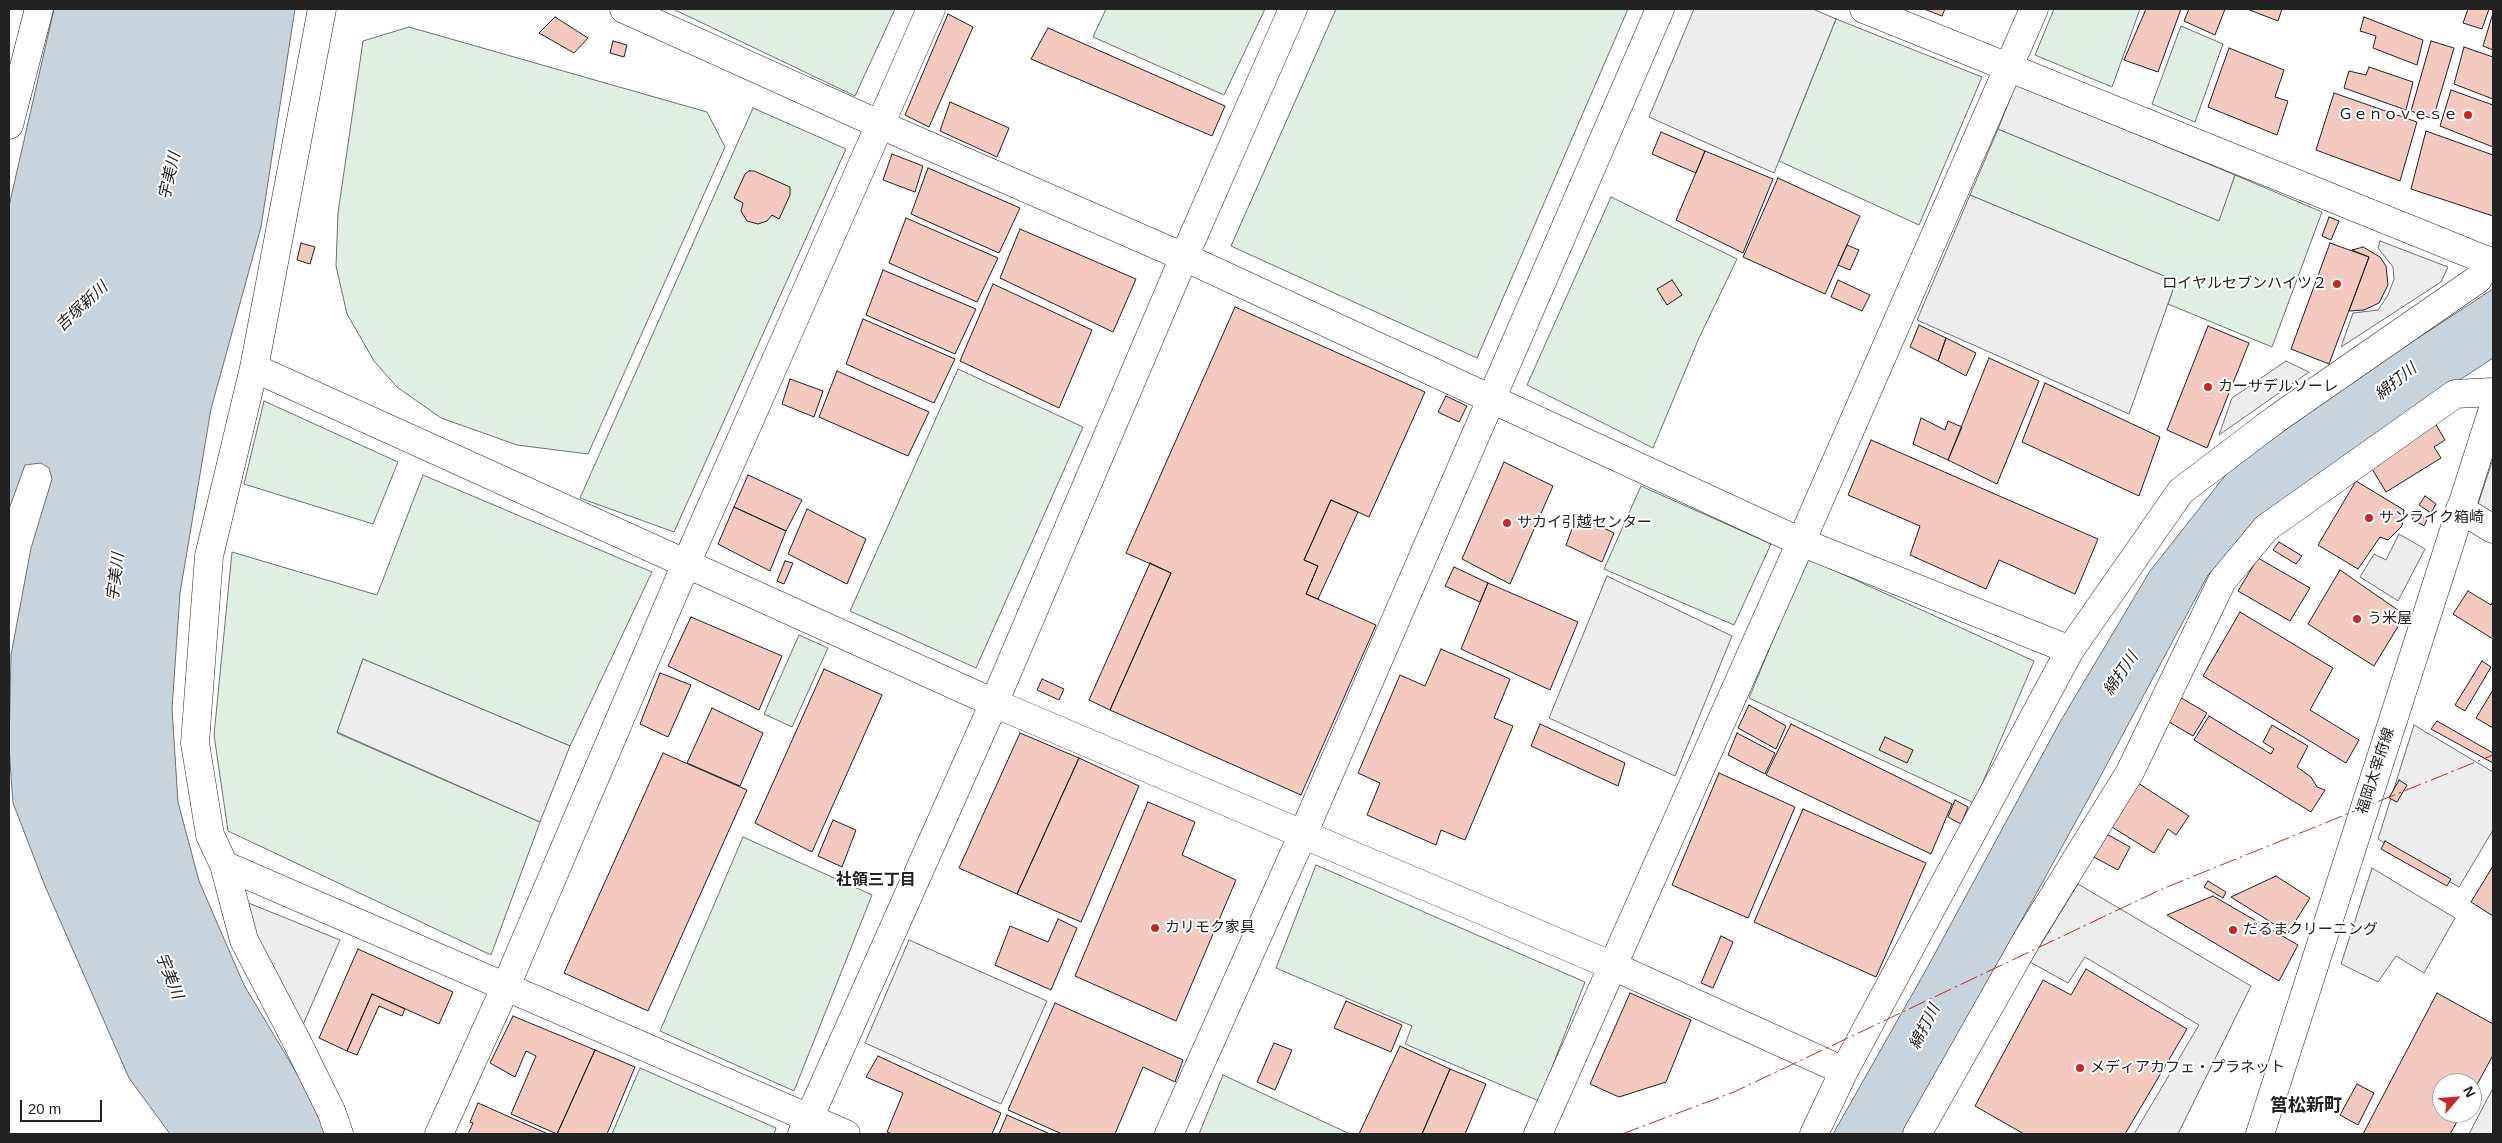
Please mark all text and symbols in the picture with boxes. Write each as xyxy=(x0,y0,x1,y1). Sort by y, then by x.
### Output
place label: Ｇｅｎｏｖｅｓｅ xyxy=(2338,106,2458,124)
marker: Ｇｅｎｏｖｅｓｅ xyxy=(2462,109,2474,121)
water label: 宇美川 xyxy=(155,150,185,202)
place label: ロイヤルセブンハイツ２ xyxy=(2162,275,2327,293)
water label: 吉塚新川 xyxy=(52,278,112,336)
marker: ロイヤルセブンハイツ２ xyxy=(2331,278,2343,290)
water label: 綿打川 xyxy=(2371,359,2421,405)
place label: カーサデルソーレ xyxy=(2218,378,2338,396)
marker: カーサデルソーレ xyxy=(2202,381,2214,393)
place label: サンライク箱崎 xyxy=(2379,509,2484,527)
marker: サンライク箱崎 xyxy=(2363,512,2375,524)
place label: サカイ引越センター xyxy=(1517,514,1652,532)
marker: サカイ引越センター xyxy=(1501,517,1513,529)
water label: 宇美川 xyxy=(104,552,128,602)
place label: う米屋 xyxy=(2367,610,2412,628)
marker: う米屋 xyxy=(2351,613,2363,625)
water label: 綿打川 xyxy=(2100,649,2142,699)
street label: 福岡太宰府線 xyxy=(2354,725,2398,817)
district label: 社領三丁目 xyxy=(836,871,916,891)
place label: カリモク家具 xyxy=(1165,919,1255,937)
place label: だるまクリーニング xyxy=(2243,921,2378,939)
marker: カリモク家具 xyxy=(1149,922,1161,934)
marker: だるまクリーニング xyxy=(2227,924,2239,936)
water label: 宇美川 xyxy=(151,950,187,1002)
water label: 綿打川 xyxy=(1906,1001,1944,1053)
place label: メディアカフェ・プラネット xyxy=(2090,1059,2285,1077)
marker: メディアカフェ・プラネット xyxy=(2074,1062,2086,1074)
north arrow xyxy=(2432,1073,2482,1123)
text: N xyxy=(2460,1084,2479,1100)
scale bar xyxy=(22,1090,105,1122)
district label: 筥松新町 xyxy=(2270,1095,2342,1117)
text: 20 m xyxy=(28,1100,61,1117)

